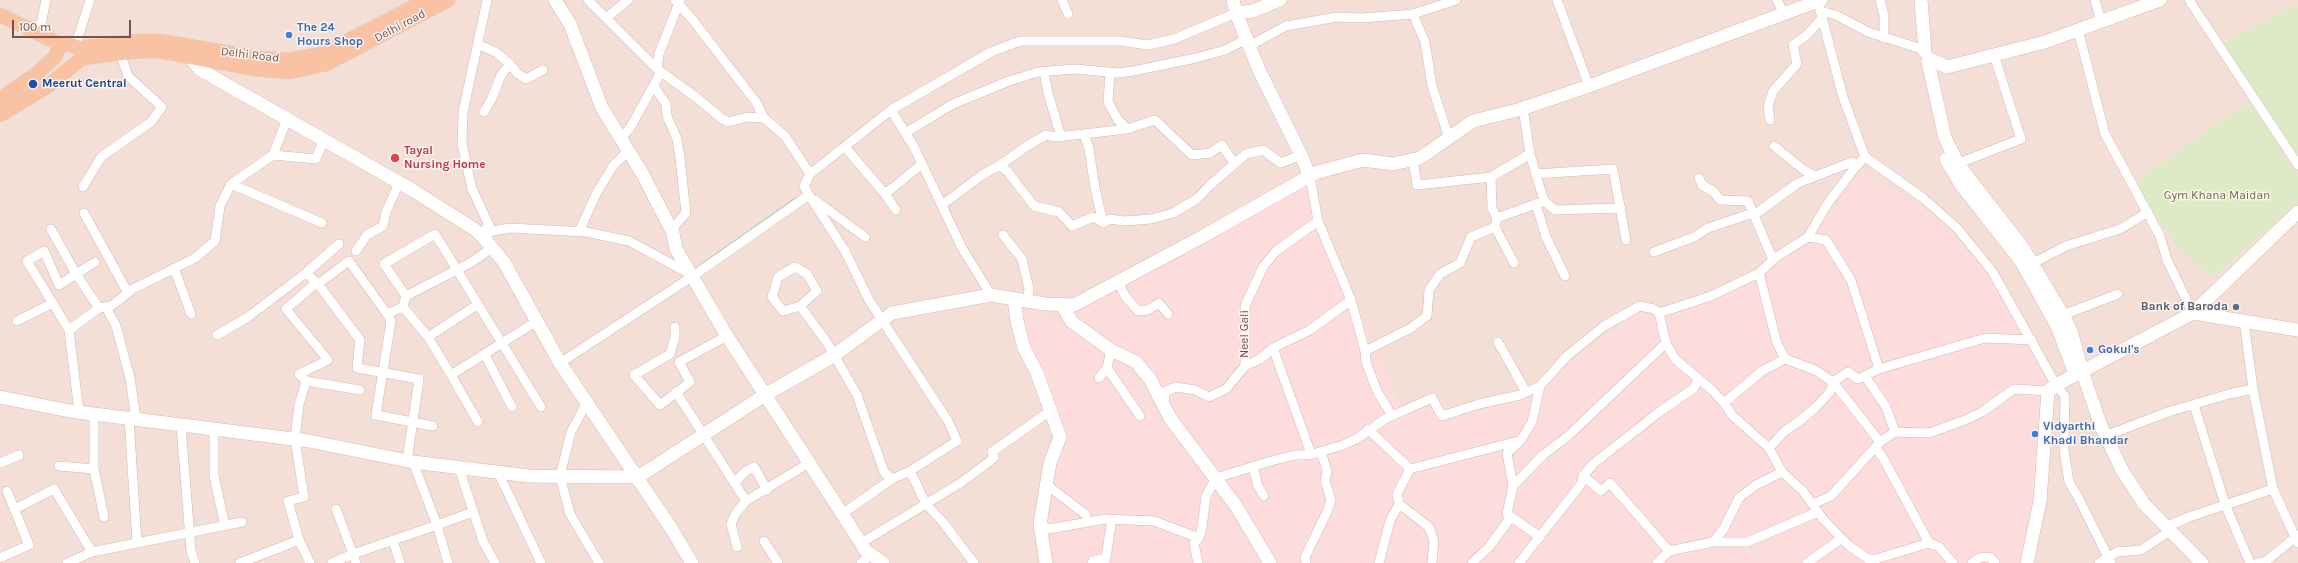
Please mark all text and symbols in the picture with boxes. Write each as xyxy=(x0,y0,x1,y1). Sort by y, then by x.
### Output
street label: Delhi road xyxy=(372,7,428,45)
scale bar xyxy=(14,12,133,38)
text: 100 m xyxy=(19,20,51,34)
place label: The 24 Hours Shop xyxy=(297,21,363,49)
marker: The 24 Hours Shop xyxy=(284,30,294,40)
street label: Delhi Road xyxy=(220,44,280,66)
place label: Meerut Central xyxy=(42,77,127,91)
marker: Meerut Central xyxy=(27,78,39,90)
place label: Tayal Nursing Home xyxy=(404,144,486,172)
marker: Tayal Nursing Home xyxy=(389,152,401,164)
park label: Gym Khana Maidan xyxy=(2164,189,2270,203)
place label: Bank of Baroda xyxy=(2141,300,2228,314)
marker: Bank of Baroda xyxy=(2231,302,2241,312)
street label: Neel Gali xyxy=(1238,310,1252,358)
place label: Gokul's xyxy=(2098,343,2140,357)
marker: Gokul's xyxy=(2085,345,2095,355)
place label: Vidyarthi Khadi Bhandar xyxy=(2043,420,2129,448)
marker: Vidyarthi Khadi Bhandar xyxy=(2030,429,2040,439)

